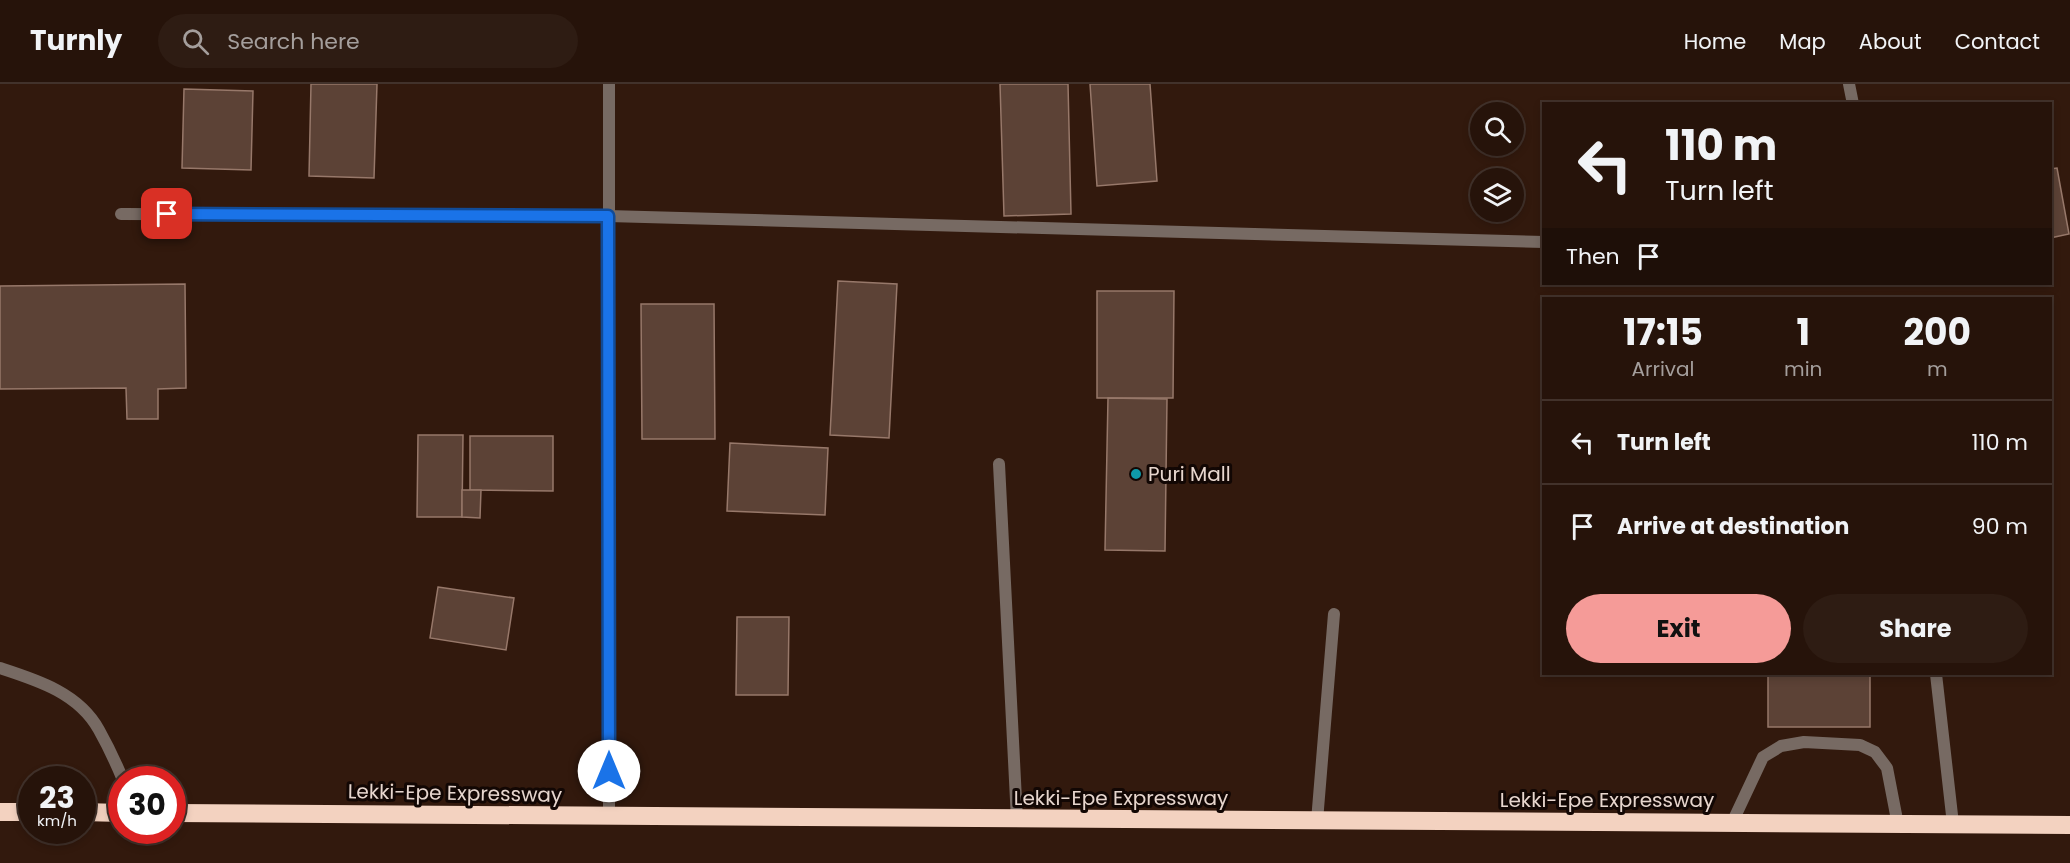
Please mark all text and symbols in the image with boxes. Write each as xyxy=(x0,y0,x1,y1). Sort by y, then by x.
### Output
search box xyxy=(158,14,578,68)
text: Turnly xyxy=(30,21,122,60)
icon: search xyxy=(179,25,212,58)
text: Search here xyxy=(227,26,360,57)
text: Home xyxy=(1684,27,1746,56)
text: Map xyxy=(1779,27,1826,56)
text: About xyxy=(1859,27,1922,56)
text: Contact xyxy=(1955,27,2040,56)
map controls xyxy=(1470,102,1524,222)
button: search xyxy=(1470,102,1524,156)
text: 110 m xyxy=(1665,116,1777,175)
icon: left xyxy=(1566,126,1644,204)
button: layers xyxy=(1470,168,1524,222)
text: Turn left xyxy=(1665,172,1774,209)
pin xyxy=(141,188,192,239)
icon: arrive xyxy=(150,197,183,230)
icon: arrive xyxy=(1632,240,1665,273)
text: Then xyxy=(1566,241,1620,272)
text: 17:15 xyxy=(1623,307,1703,358)
text: 1 xyxy=(1796,307,1810,358)
text: 200 xyxy=(1903,307,1971,358)
text: Arrival xyxy=(1632,355,1695,383)
text: min xyxy=(1784,355,1822,383)
text: m xyxy=(1927,355,1948,383)
icon: left xyxy=(1566,426,1599,459)
text: Turn left xyxy=(1617,427,1711,458)
text: 110 m xyxy=(1972,427,2028,458)
place label: Puri Mall xyxy=(1148,460,1231,488)
marker: Puri Mall xyxy=(1129,467,1143,481)
icon: arrive xyxy=(1566,510,1599,543)
text: Arrive at destination xyxy=(1617,511,1849,542)
text: 90 m xyxy=(1972,511,2028,542)
button: Exit xyxy=(1566,594,1791,663)
button: Share xyxy=(1803,594,2028,663)
position arrow xyxy=(577,739,641,803)
speed limit sign: 30 xyxy=(108,766,186,844)
text: 23 xyxy=(39,776,75,819)
street label: Lekki-Epe Expressway xyxy=(348,777,562,809)
street label: Lekki-Epe Expressway xyxy=(1014,784,1228,812)
street label: Lekki-Epe Expressway xyxy=(1500,786,1714,814)
text: km/h xyxy=(37,810,77,831)

